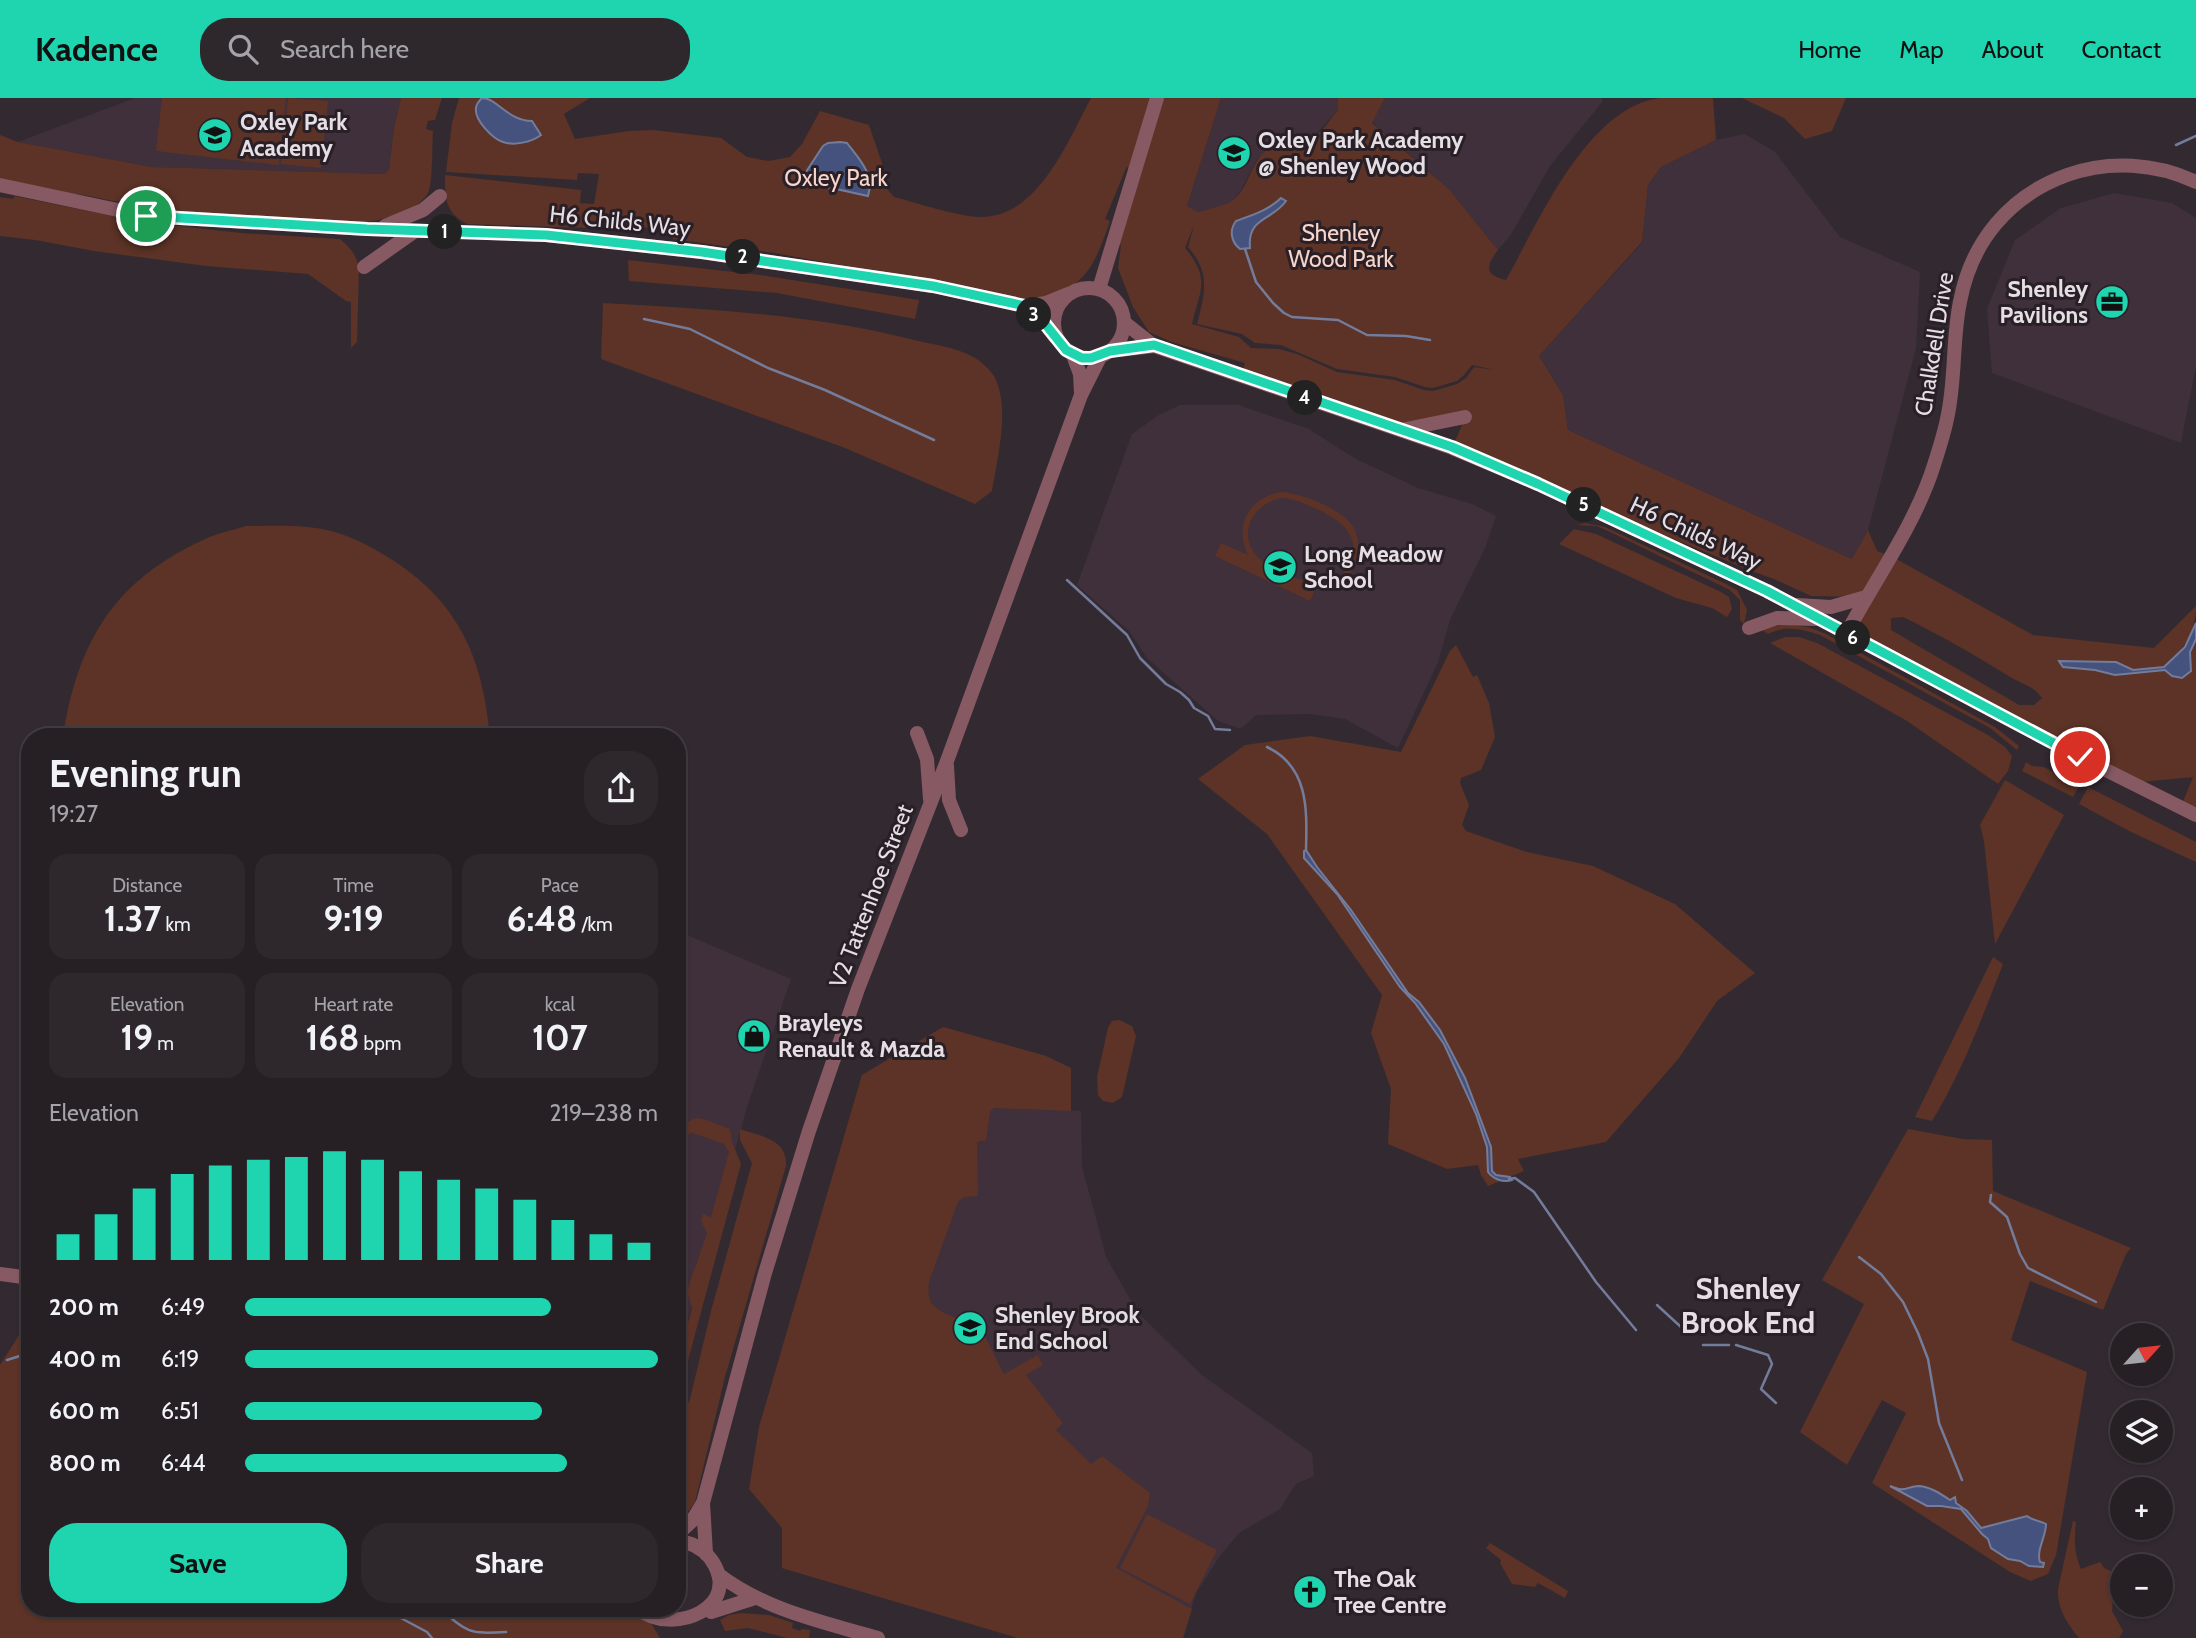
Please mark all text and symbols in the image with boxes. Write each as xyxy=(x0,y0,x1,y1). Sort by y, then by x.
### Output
search box xyxy=(200,18,690,81)
text: Kadence xyxy=(35,29,158,69)
icon: search xyxy=(224,30,262,68)
text: Search here xyxy=(280,33,409,65)
text: Home xyxy=(1798,35,1861,64)
text: Map xyxy=(1899,35,1944,64)
text: About xyxy=(1982,35,2044,64)
text: Contact xyxy=(2082,35,2161,64)
place label: Oxley Park Academy xyxy=(240,108,348,162)
school or university icon: Oxley Park Academy xyxy=(196,116,234,154)
place label: Oxley Park Academy @ Shenley Wood xyxy=(1258,126,1464,180)
school or university icon: Oxley Park Academy @ Shenley Wood xyxy=(1215,134,1253,172)
park label: Oxley Park xyxy=(784,164,888,192)
pin xyxy=(116,186,176,246)
icon: arrive xyxy=(127,197,165,235)
street label: H6 Childs Way xyxy=(548,200,692,242)
pin: 1 xyxy=(428,214,462,250)
park label: Shenley Wood Park xyxy=(1288,219,1394,273)
text: 1 xyxy=(441,220,448,243)
pin: 2 xyxy=(726,240,760,274)
text: 2 xyxy=(737,245,748,268)
street label: Chalkdell Drive xyxy=(1909,270,1959,418)
place label: Shenley Pavilions xyxy=(2000,275,2089,329)
office icon: Shenley Pavilions xyxy=(2093,283,2131,321)
pin: 3 xyxy=(1016,298,1052,332)
text: 3 xyxy=(1028,303,1039,326)
pin: 4 xyxy=(1288,380,1322,416)
text: 4 xyxy=(1299,386,1310,409)
pin: 5 xyxy=(1566,488,1602,522)
street label: H6 Childs Way xyxy=(1626,490,1767,576)
text: 5 xyxy=(1578,493,1589,516)
place label: Long Meadow School xyxy=(1304,540,1443,594)
school or university icon: Long Meadow School xyxy=(1261,548,1299,586)
pin: 6 xyxy=(1836,620,1870,656)
text: 6 xyxy=(1847,626,1858,649)
pin xyxy=(2050,727,2110,787)
icon: check xyxy=(2061,738,2099,776)
text: Evening run xyxy=(49,750,242,797)
button: share xyxy=(584,751,658,825)
text: 19:27 xyxy=(49,800,98,828)
street label: V2 Tattenhoe Street xyxy=(823,800,919,992)
text: Distance xyxy=(112,874,182,897)
text: Time xyxy=(333,874,374,897)
text: Pace xyxy=(541,874,579,897)
text: 1.37 xyxy=(104,897,161,940)
text: 9:19 xyxy=(323,897,384,940)
text: 6:48 xyxy=(507,897,577,940)
text: km xyxy=(161,913,191,936)
text: /km xyxy=(577,913,613,936)
text: Elevation xyxy=(110,993,184,1016)
text: Heart rate xyxy=(314,993,393,1016)
text: kcal xyxy=(545,993,575,1016)
place label: Brayleys Renault & Mazda xyxy=(778,1009,945,1063)
text: 19 xyxy=(120,1016,153,1059)
text: 168 xyxy=(306,1016,359,1059)
text: 107 xyxy=(532,1016,588,1059)
shop icon: Brayleys Renault & Mazda xyxy=(735,1017,773,1055)
text: m xyxy=(153,1032,174,1055)
text: bpm xyxy=(359,1032,401,1055)
text: Elevation xyxy=(49,1099,139,1127)
text: 219–238 m xyxy=(549,1099,658,1127)
district label: Shenley Brook End xyxy=(1681,1270,1815,1341)
text: 200 m xyxy=(49,1293,119,1321)
text: 6:49 xyxy=(161,1293,205,1321)
place label: Shenley Brook End School xyxy=(995,1301,1140,1355)
school or university icon: Shenley Brook End School xyxy=(951,1309,989,1347)
north arrow xyxy=(2110,1323,2174,1386)
map controls xyxy=(2110,1323,2173,1617)
text: 400 m xyxy=(49,1345,121,1373)
text: 6:19 xyxy=(161,1345,199,1373)
text: 600 m xyxy=(49,1397,120,1425)
text: 6:51 xyxy=(161,1397,199,1425)
button: layers xyxy=(2110,1400,2173,1463)
text: 800 m xyxy=(49,1449,121,1477)
text: 6:44 xyxy=(161,1449,205,1477)
button: + xyxy=(2110,1477,2173,1540)
button: Save xyxy=(49,1523,347,1603)
button: Share xyxy=(361,1523,658,1603)
button: − xyxy=(2110,1554,2173,1617)
place label: The Oak Tree Centre xyxy=(1334,1565,1447,1619)
church icon: The Oak Tree Centre xyxy=(1291,1573,1329,1611)

